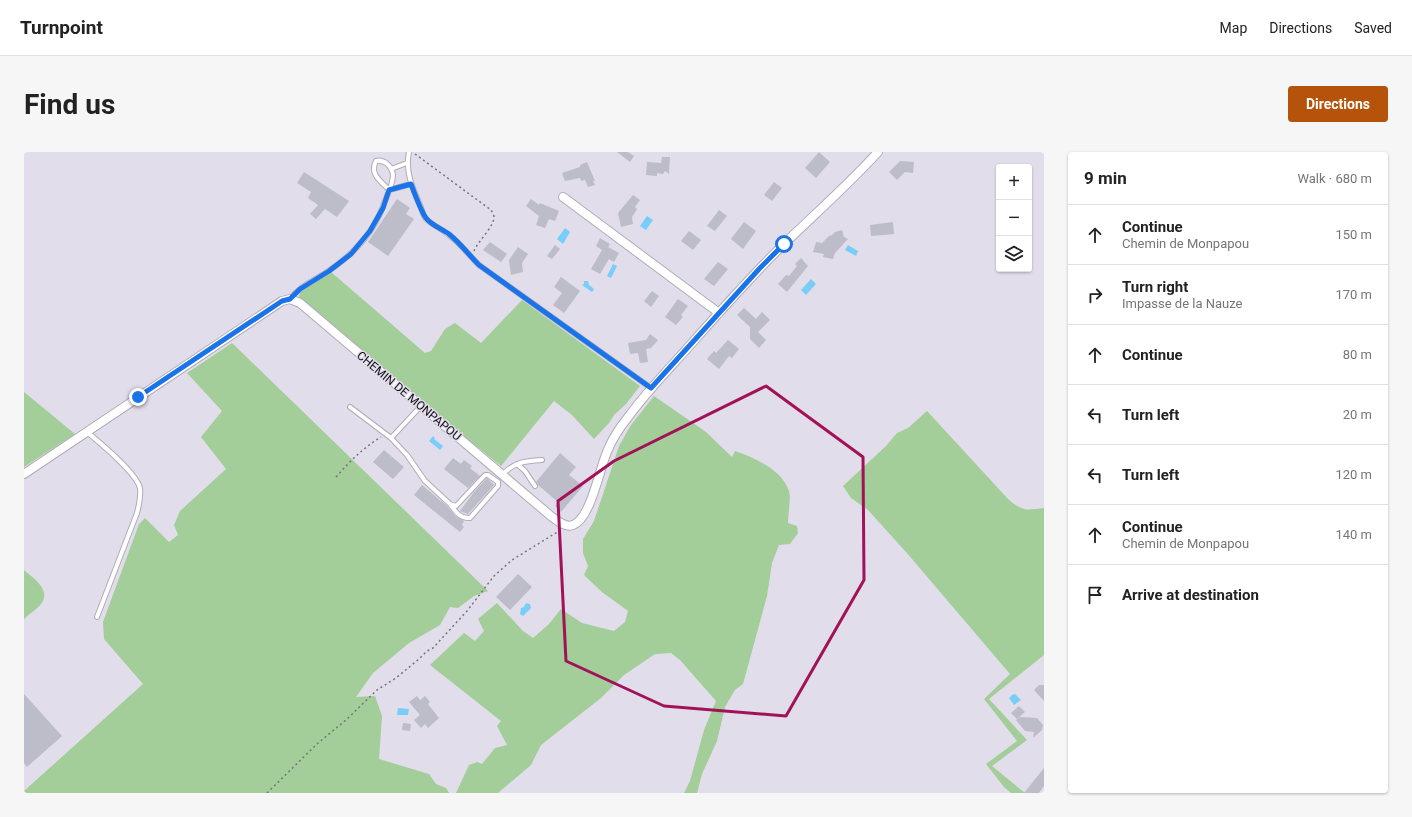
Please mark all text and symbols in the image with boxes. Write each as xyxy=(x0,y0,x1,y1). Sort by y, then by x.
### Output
text: Turnpoint xyxy=(20,16,103,39)
text: Map xyxy=(1220,20,1247,36)
text: Directions xyxy=(1269,20,1332,36)
text: Saved xyxy=(1354,20,1392,36)
button: Directions xyxy=(1288,86,1388,122)
text: Find us xyxy=(24,88,115,121)
map controls xyxy=(996,164,1032,272)
button: + xyxy=(996,164,1032,200)
text: 9 min xyxy=(1084,168,1127,188)
text: Walk · 680 m xyxy=(1297,171,1372,186)
button: − xyxy=(996,200,1032,236)
text: Continue xyxy=(1122,218,1183,236)
icon: ahead xyxy=(1084,224,1106,246)
text: 150 m xyxy=(1335,227,1372,242)
route start xyxy=(775,235,793,253)
button: layers xyxy=(996,236,1032,272)
text: Chemin de Monpapou xyxy=(1122,236,1249,251)
text: Turn right xyxy=(1122,278,1188,296)
icon: right xyxy=(1084,284,1106,306)
text: 170 m xyxy=(1335,287,1372,302)
text: Impasse de la Nauze xyxy=(1122,296,1243,311)
icon: ahead xyxy=(1084,344,1106,366)
text: Continue xyxy=(1122,346,1183,364)
text: 80 m xyxy=(1343,347,1372,362)
street label: CHEMIN DE MONPAPOU xyxy=(354,348,464,444)
route end xyxy=(129,388,147,406)
icon: left xyxy=(1084,404,1106,426)
text: Turn left xyxy=(1122,406,1179,424)
text: 20 m xyxy=(1343,407,1372,422)
icon: left xyxy=(1084,464,1106,486)
text: Turn left xyxy=(1122,466,1179,484)
text: 120 m xyxy=(1335,467,1372,482)
text: Continue xyxy=(1122,518,1183,536)
icon: ahead xyxy=(1084,524,1106,546)
text: 140 m xyxy=(1335,527,1372,542)
text: Chemin de Monpapou xyxy=(1122,536,1249,551)
icon: arrive xyxy=(1084,584,1106,606)
text: Arrive at destination xyxy=(1122,586,1259,604)

